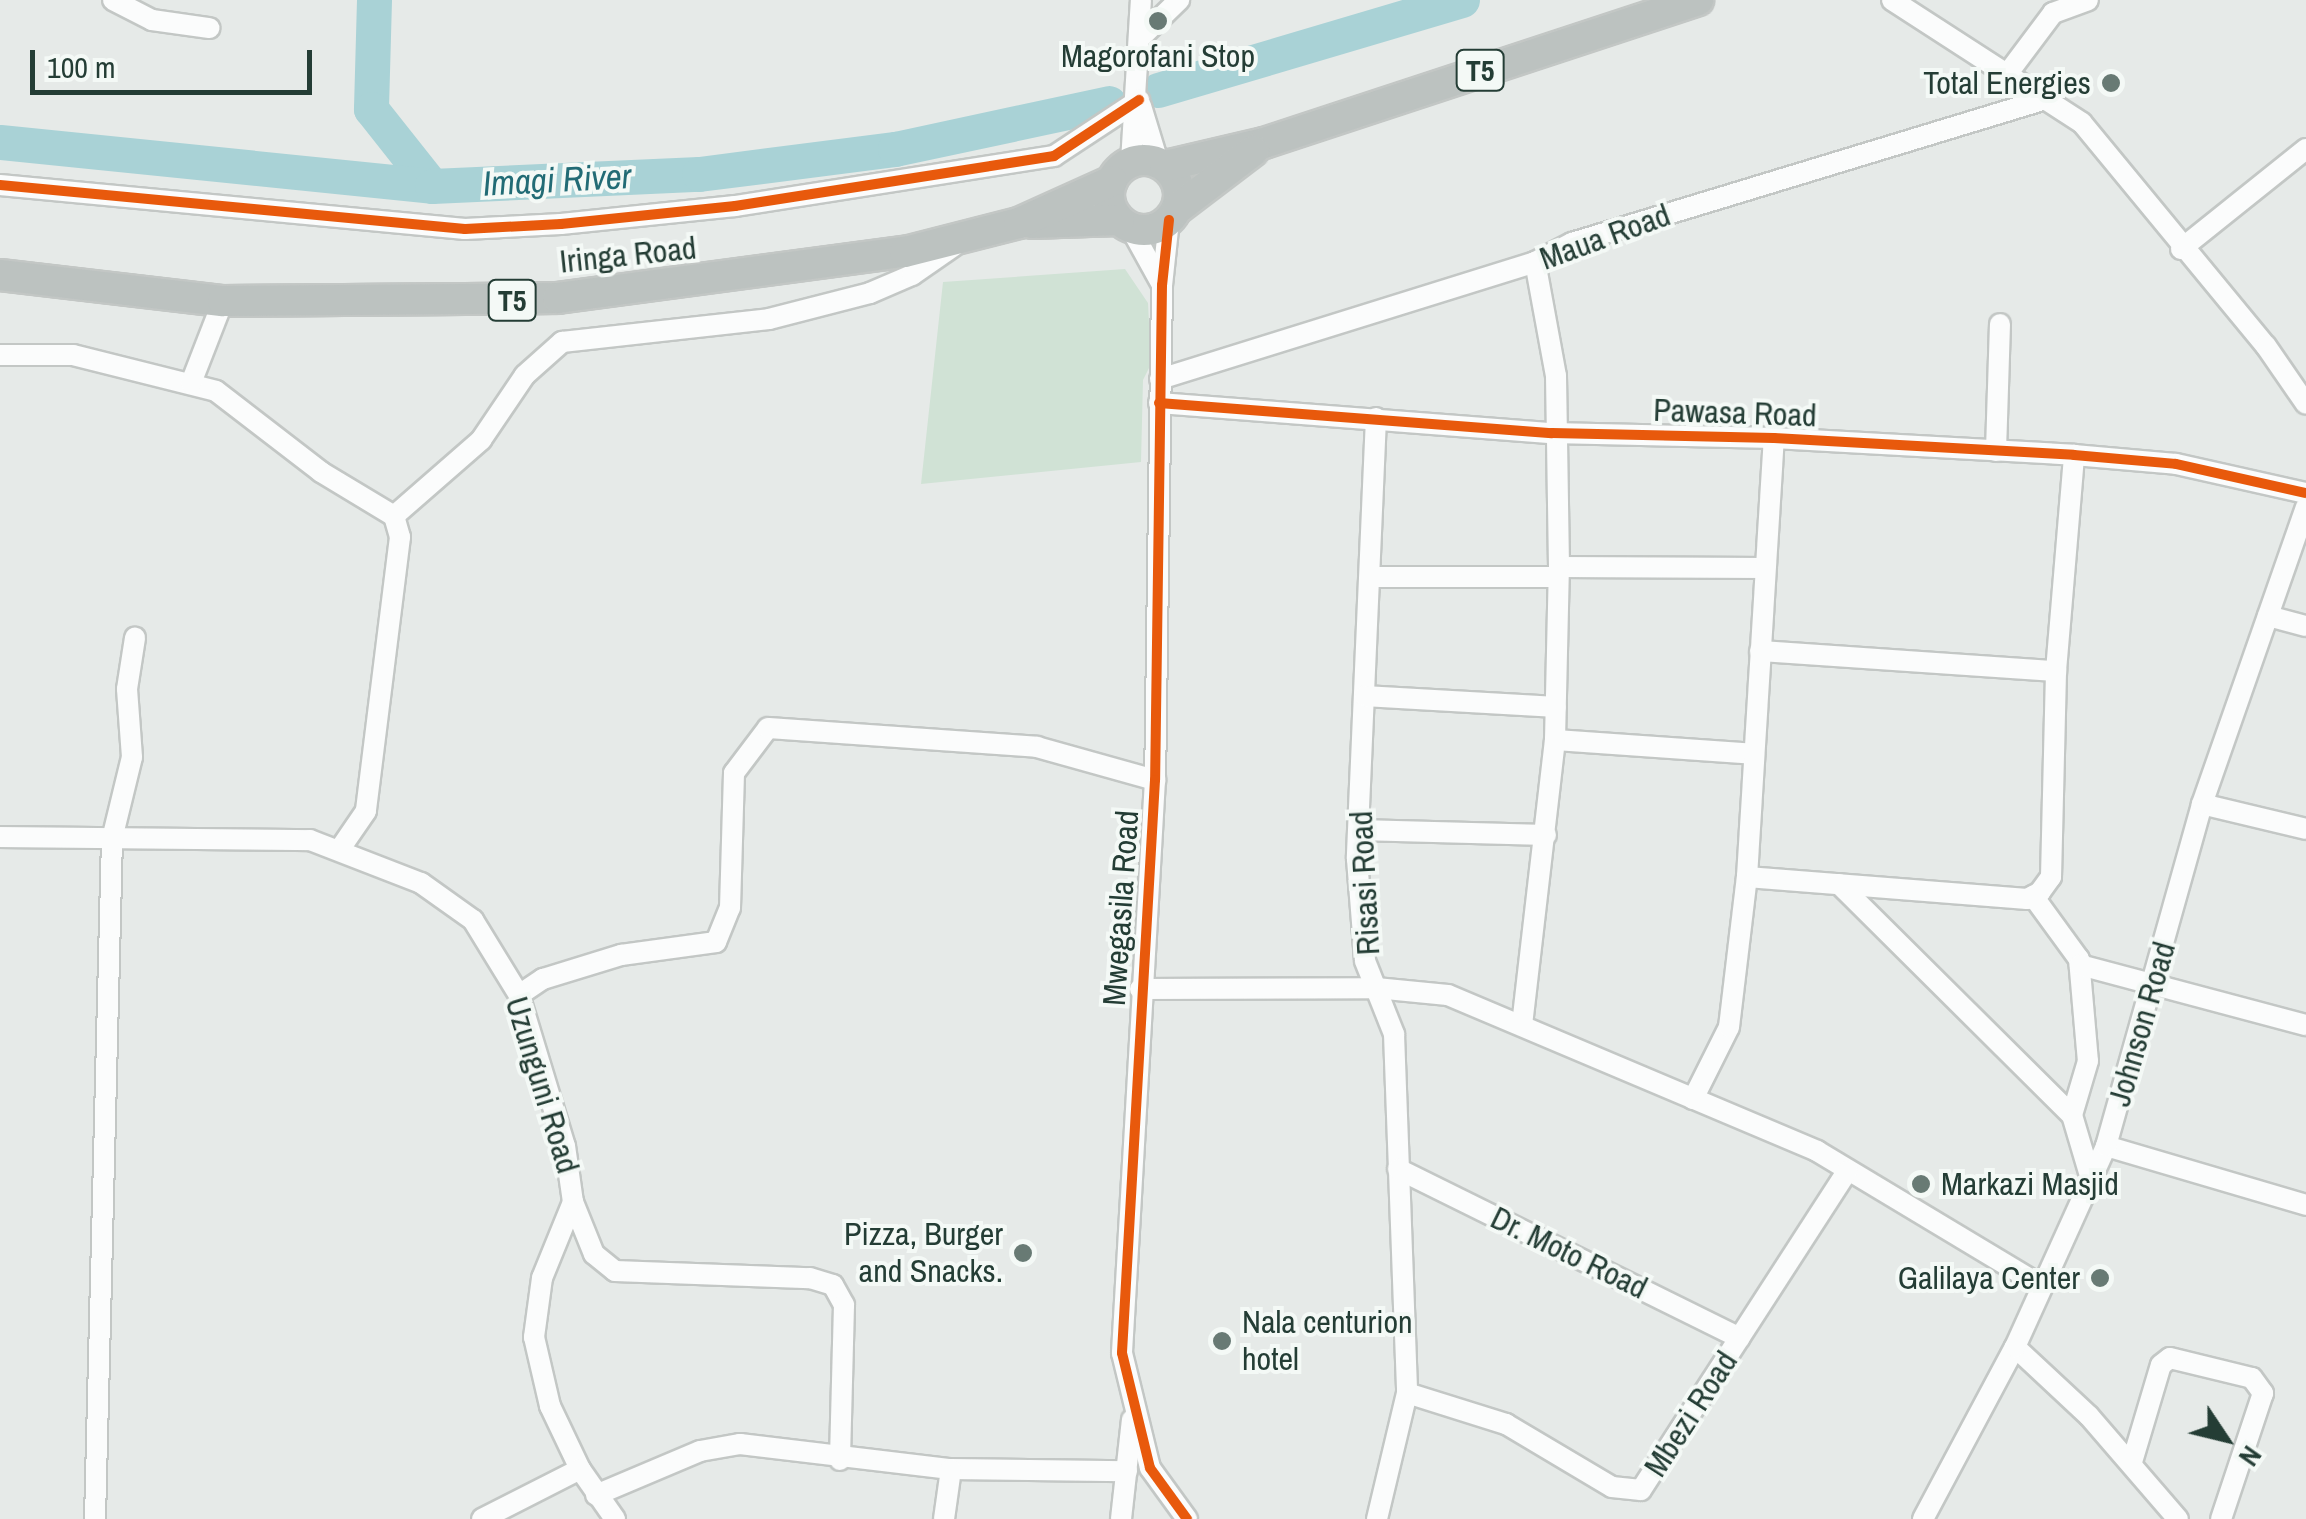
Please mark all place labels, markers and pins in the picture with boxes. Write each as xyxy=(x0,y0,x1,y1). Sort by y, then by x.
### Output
marker: Magorofani Stop xyxy=(1147,10,1169,32)
place label: Magorofani Stop xyxy=(1061,37,1255,75)
place label: Total Energies xyxy=(1923,64,2091,102)
marker: Total Energies xyxy=(2100,72,2122,94)
place label: Markazi Masjid xyxy=(1941,1165,2119,1203)
marker: Markazi Masjid xyxy=(1910,1173,1932,1195)
place label: Pizza, Burger and Snacks. xyxy=(844,1216,1003,1291)
marker: Pizza, Burger and Snacks. xyxy=(1012,1242,1034,1264)
place label: Galilaya Center xyxy=(1898,1259,2080,1297)
marker: Galilaya Center xyxy=(2089,1267,2111,1289)
place label: Nala centurion hotel xyxy=(1242,1304,1413,1379)
marker: Nala centurion hotel xyxy=(1211,1330,1233,1352)

